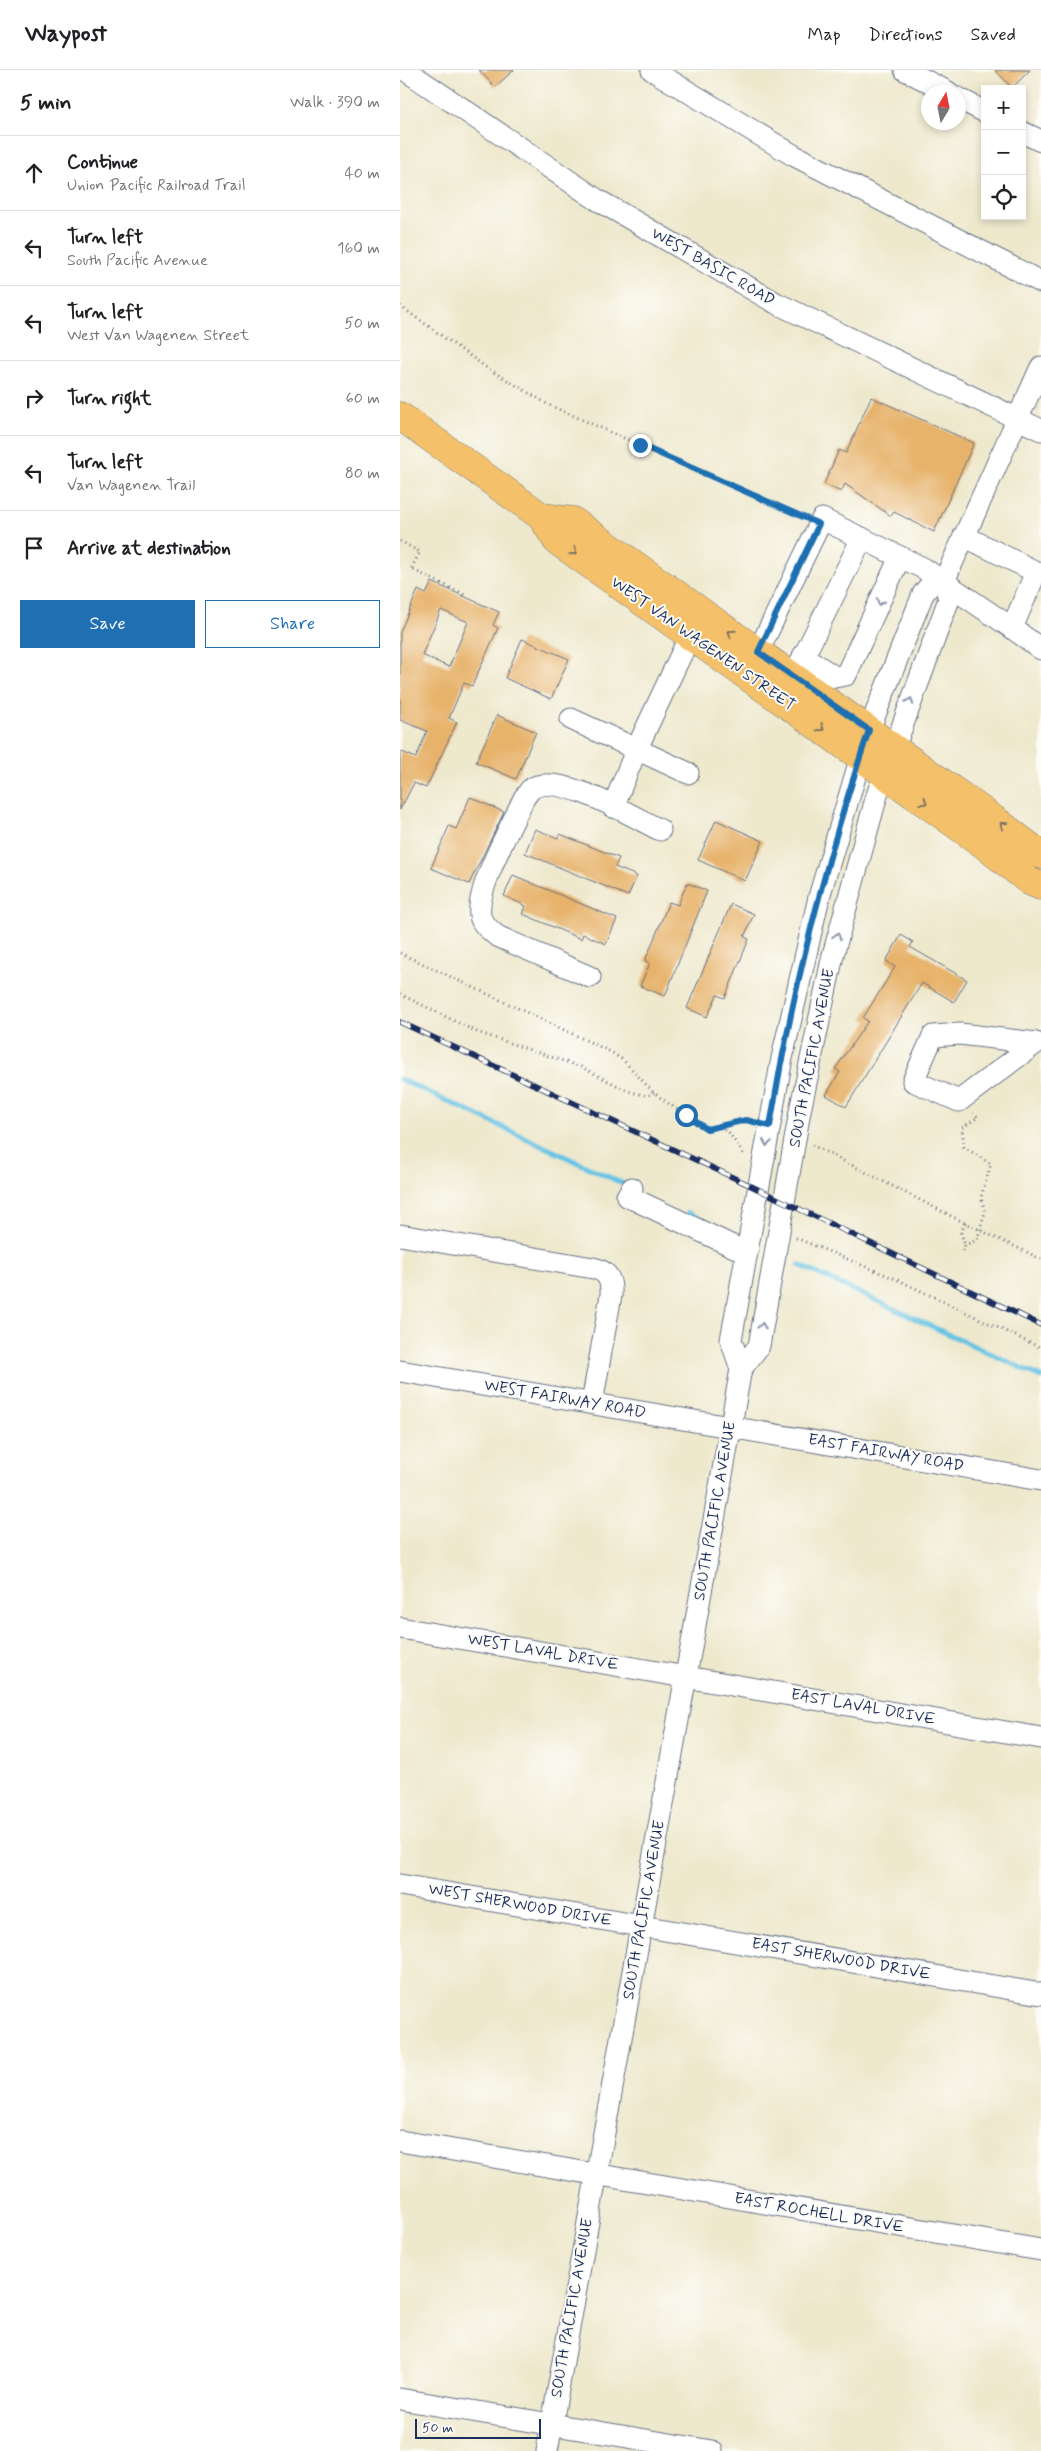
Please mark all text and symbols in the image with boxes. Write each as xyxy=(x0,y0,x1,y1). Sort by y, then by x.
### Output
text: Waypost xyxy=(25,19,107,50)
text: Map xyxy=(808,23,841,47)
text: Directions xyxy=(869,23,943,47)
text: Saved xyxy=(971,23,1016,47)
north arrow xyxy=(921,85,966,130)
map controls xyxy=(981,85,1026,220)
button: + xyxy=(981,85,1026,130)
text: 5 min xyxy=(20,89,72,117)
text: Walk · 390 m xyxy=(290,92,380,113)
button: − xyxy=(981,130,1026,175)
text: Continue xyxy=(67,150,138,175)
icon: ahead xyxy=(20,159,48,187)
text: 40 m xyxy=(344,163,380,184)
text: Union Pacific Railroad Trail xyxy=(67,175,246,196)
button: locate xyxy=(981,175,1026,220)
street label: WEST BASIC ROAD xyxy=(647,223,779,311)
text: Turn left xyxy=(67,225,143,250)
icon: left xyxy=(20,234,48,262)
text: 160 m xyxy=(337,238,380,259)
text: South Pacific Avenue xyxy=(67,250,208,271)
text: Turn left xyxy=(67,300,143,325)
icon: left xyxy=(20,309,48,337)
text: 50 m xyxy=(344,313,380,334)
text: West Van Wagenen Street xyxy=(67,325,249,346)
icon: right xyxy=(20,384,48,412)
text: Turn right xyxy=(67,386,151,411)
text: 60 m xyxy=(346,388,380,409)
route end xyxy=(629,434,652,457)
text: Turn left xyxy=(67,450,143,475)
icon: left xyxy=(20,459,48,487)
text: 80 m xyxy=(345,463,380,484)
text: Van Wagenen Trail xyxy=(67,475,195,496)
icon: arrive xyxy=(20,534,48,562)
text: Arrive at destination xyxy=(67,536,231,561)
one-way arrow xyxy=(568,546,578,555)
street label: WEST VAN WAGENEN STREET xyxy=(606,572,800,716)
one-way arrow xyxy=(876,597,886,605)
button: Save xyxy=(20,600,195,648)
button: Share xyxy=(205,600,380,648)
one-way arrow xyxy=(728,630,737,638)
one-way arrow xyxy=(904,698,914,706)
one-way arrow xyxy=(815,722,824,730)
one-way arrow xyxy=(918,796,927,804)
one-way arrow xyxy=(1000,823,1009,831)
one-way arrow xyxy=(832,933,842,941)
street label: SOUTH PACIFIC AVENUE xyxy=(784,967,840,1149)
route start xyxy=(675,1104,698,1127)
one-way arrow xyxy=(762,1139,772,1148)
one-way arrow xyxy=(757,1322,767,1331)
street label: WEST FAIRWAY ROAD xyxy=(483,1374,647,1424)
street label: SOUTH PACIFIC AVENUE xyxy=(689,1420,741,1602)
street label: EAST FAIRWAY ROAD xyxy=(806,1429,966,1477)
street label: WEST LAVAL DRIVE xyxy=(466,1628,620,1676)
street label: EAST LAVAL DRIVE xyxy=(789,1684,937,1730)
street label: SOUTH PACIFIC AVENUE xyxy=(618,1819,670,2001)
street label: WEST SHERWOOD DRIVE xyxy=(427,1879,613,1931)
street label: EAST SHERWOOD DRIVE xyxy=(750,1933,932,1985)
street label: EAST ROCHELL DRIVE xyxy=(733,2188,905,2238)
street label: SOUTH PACIFIC AVENUE xyxy=(546,2217,598,2399)
scale bar xyxy=(415,2416,541,2439)
text: 50 m xyxy=(422,2419,453,2437)

